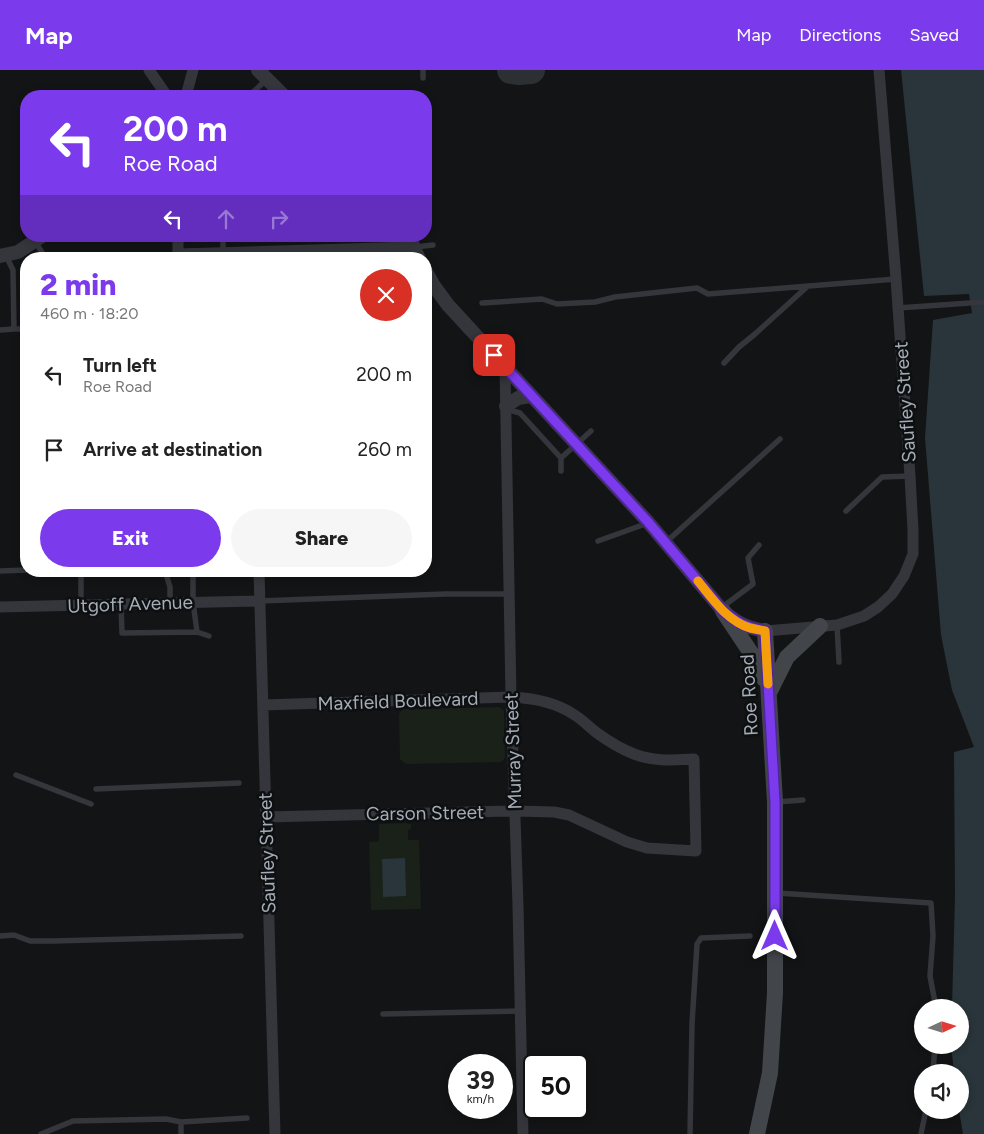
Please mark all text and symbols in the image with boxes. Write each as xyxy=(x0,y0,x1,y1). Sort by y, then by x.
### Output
text: Map xyxy=(25,21,73,50)
text: Map xyxy=(736,24,771,46)
text: Directions xyxy=(799,24,881,46)
text: Saved xyxy=(909,24,959,46)
text: 200 m xyxy=(123,108,227,150)
icon: left xyxy=(40,110,105,175)
text: Roe Road xyxy=(123,150,218,177)
icon: left xyxy=(159,205,187,233)
icon: ahead xyxy=(212,205,240,233)
icon: right xyxy=(265,205,293,233)
text: 2 min xyxy=(40,266,117,303)
button: close xyxy=(360,269,412,321)
text: 460 m · 18:20 xyxy=(40,304,138,323)
pin xyxy=(473,334,515,376)
icon: arrive xyxy=(480,341,508,369)
street label: Saufley Street xyxy=(889,341,921,463)
text: Turn left xyxy=(83,354,157,377)
icon: left xyxy=(40,361,68,389)
text: 200 m xyxy=(356,363,412,386)
text: Roe Road xyxy=(83,377,152,396)
icon: arrive xyxy=(40,436,68,464)
text: Arrive at destination xyxy=(83,438,262,461)
text: 260 m xyxy=(358,438,412,461)
button: Exit xyxy=(40,509,221,567)
button: Share xyxy=(231,509,412,567)
street label: Utgoff Avenue xyxy=(67,590,193,618)
street label: Roe Road xyxy=(735,654,763,736)
street label: Maxfield Boulevard xyxy=(317,687,479,715)
street label: Murray Street xyxy=(499,692,527,810)
street label: Saufley Street xyxy=(253,792,281,914)
street label: Carson Street xyxy=(366,800,484,826)
position arrow xyxy=(748,909,800,961)
north arrow xyxy=(914,999,969,1054)
map controls xyxy=(914,999,969,1119)
speed limit sign: 50 xyxy=(523,1054,588,1119)
button: sound xyxy=(914,1064,969,1119)
text: 39 xyxy=(466,1065,495,1095)
text: km/h xyxy=(467,1092,494,1106)

